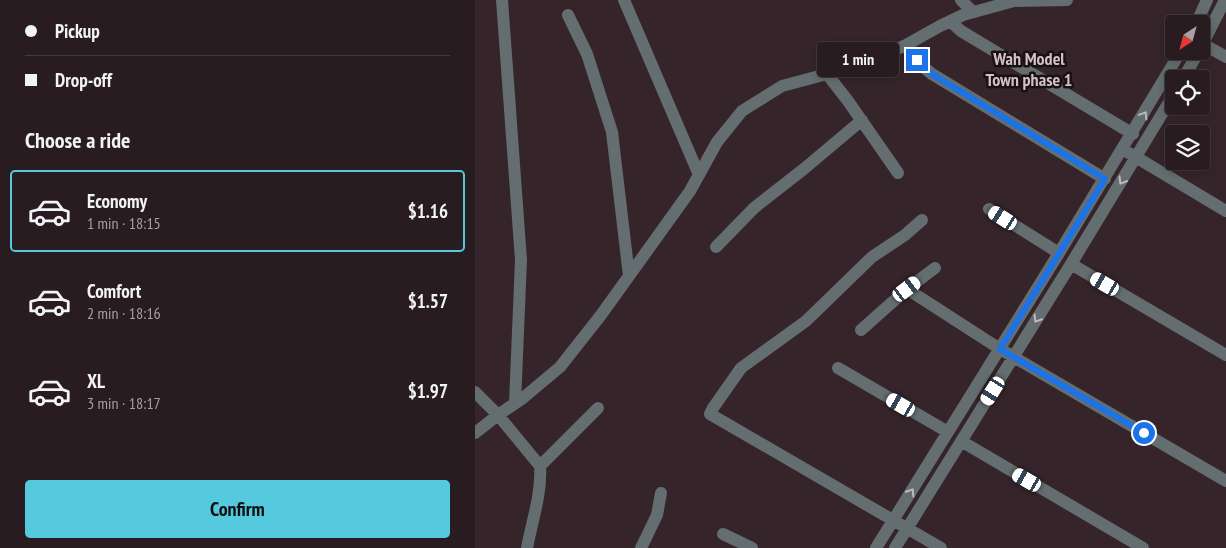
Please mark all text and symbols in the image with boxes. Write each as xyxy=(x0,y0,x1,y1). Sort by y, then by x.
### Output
north arrow xyxy=(1165,15,1210,60)
map controls xyxy=(1165,15,1210,170)
text: Pickup xyxy=(55,19,100,43)
callout: 1 min xyxy=(817,42,899,78)
district label: Wah Model Town phase 1 xyxy=(986,47,1072,91)
text: 1 min xyxy=(842,49,874,69)
route end xyxy=(906,49,928,71)
text: Drop-off xyxy=(55,68,112,92)
button: locate xyxy=(1165,70,1210,115)
one-way arrow xyxy=(1137,112,1147,121)
button: layers xyxy=(1165,125,1210,170)
text: Choose a ride xyxy=(25,126,130,154)
one-way arrow xyxy=(1118,175,1128,184)
icon: car xyxy=(27,189,72,234)
text: Economy xyxy=(87,189,147,213)
text: $1.16 xyxy=(408,199,448,223)
car xyxy=(986,204,1019,232)
text: 1 min · 18:15 xyxy=(87,213,161,233)
car xyxy=(1088,270,1121,298)
car xyxy=(890,274,923,304)
icon: car xyxy=(27,279,72,324)
text: Comfort xyxy=(87,279,141,303)
text: $1.57 xyxy=(408,289,448,313)
text: 2 min · 18:16 xyxy=(87,303,161,323)
one-way arrow xyxy=(1034,314,1043,323)
icon: car xyxy=(27,369,72,414)
text: XL xyxy=(87,369,105,393)
car xyxy=(978,374,1007,408)
text: $1.97 xyxy=(408,379,448,403)
car xyxy=(884,391,917,419)
text: 3 min · 18:17 xyxy=(87,393,161,413)
route start xyxy=(1133,422,1155,444)
car xyxy=(1010,466,1043,494)
button: Confirm xyxy=(25,480,450,538)
one-way arrow xyxy=(905,488,914,497)

